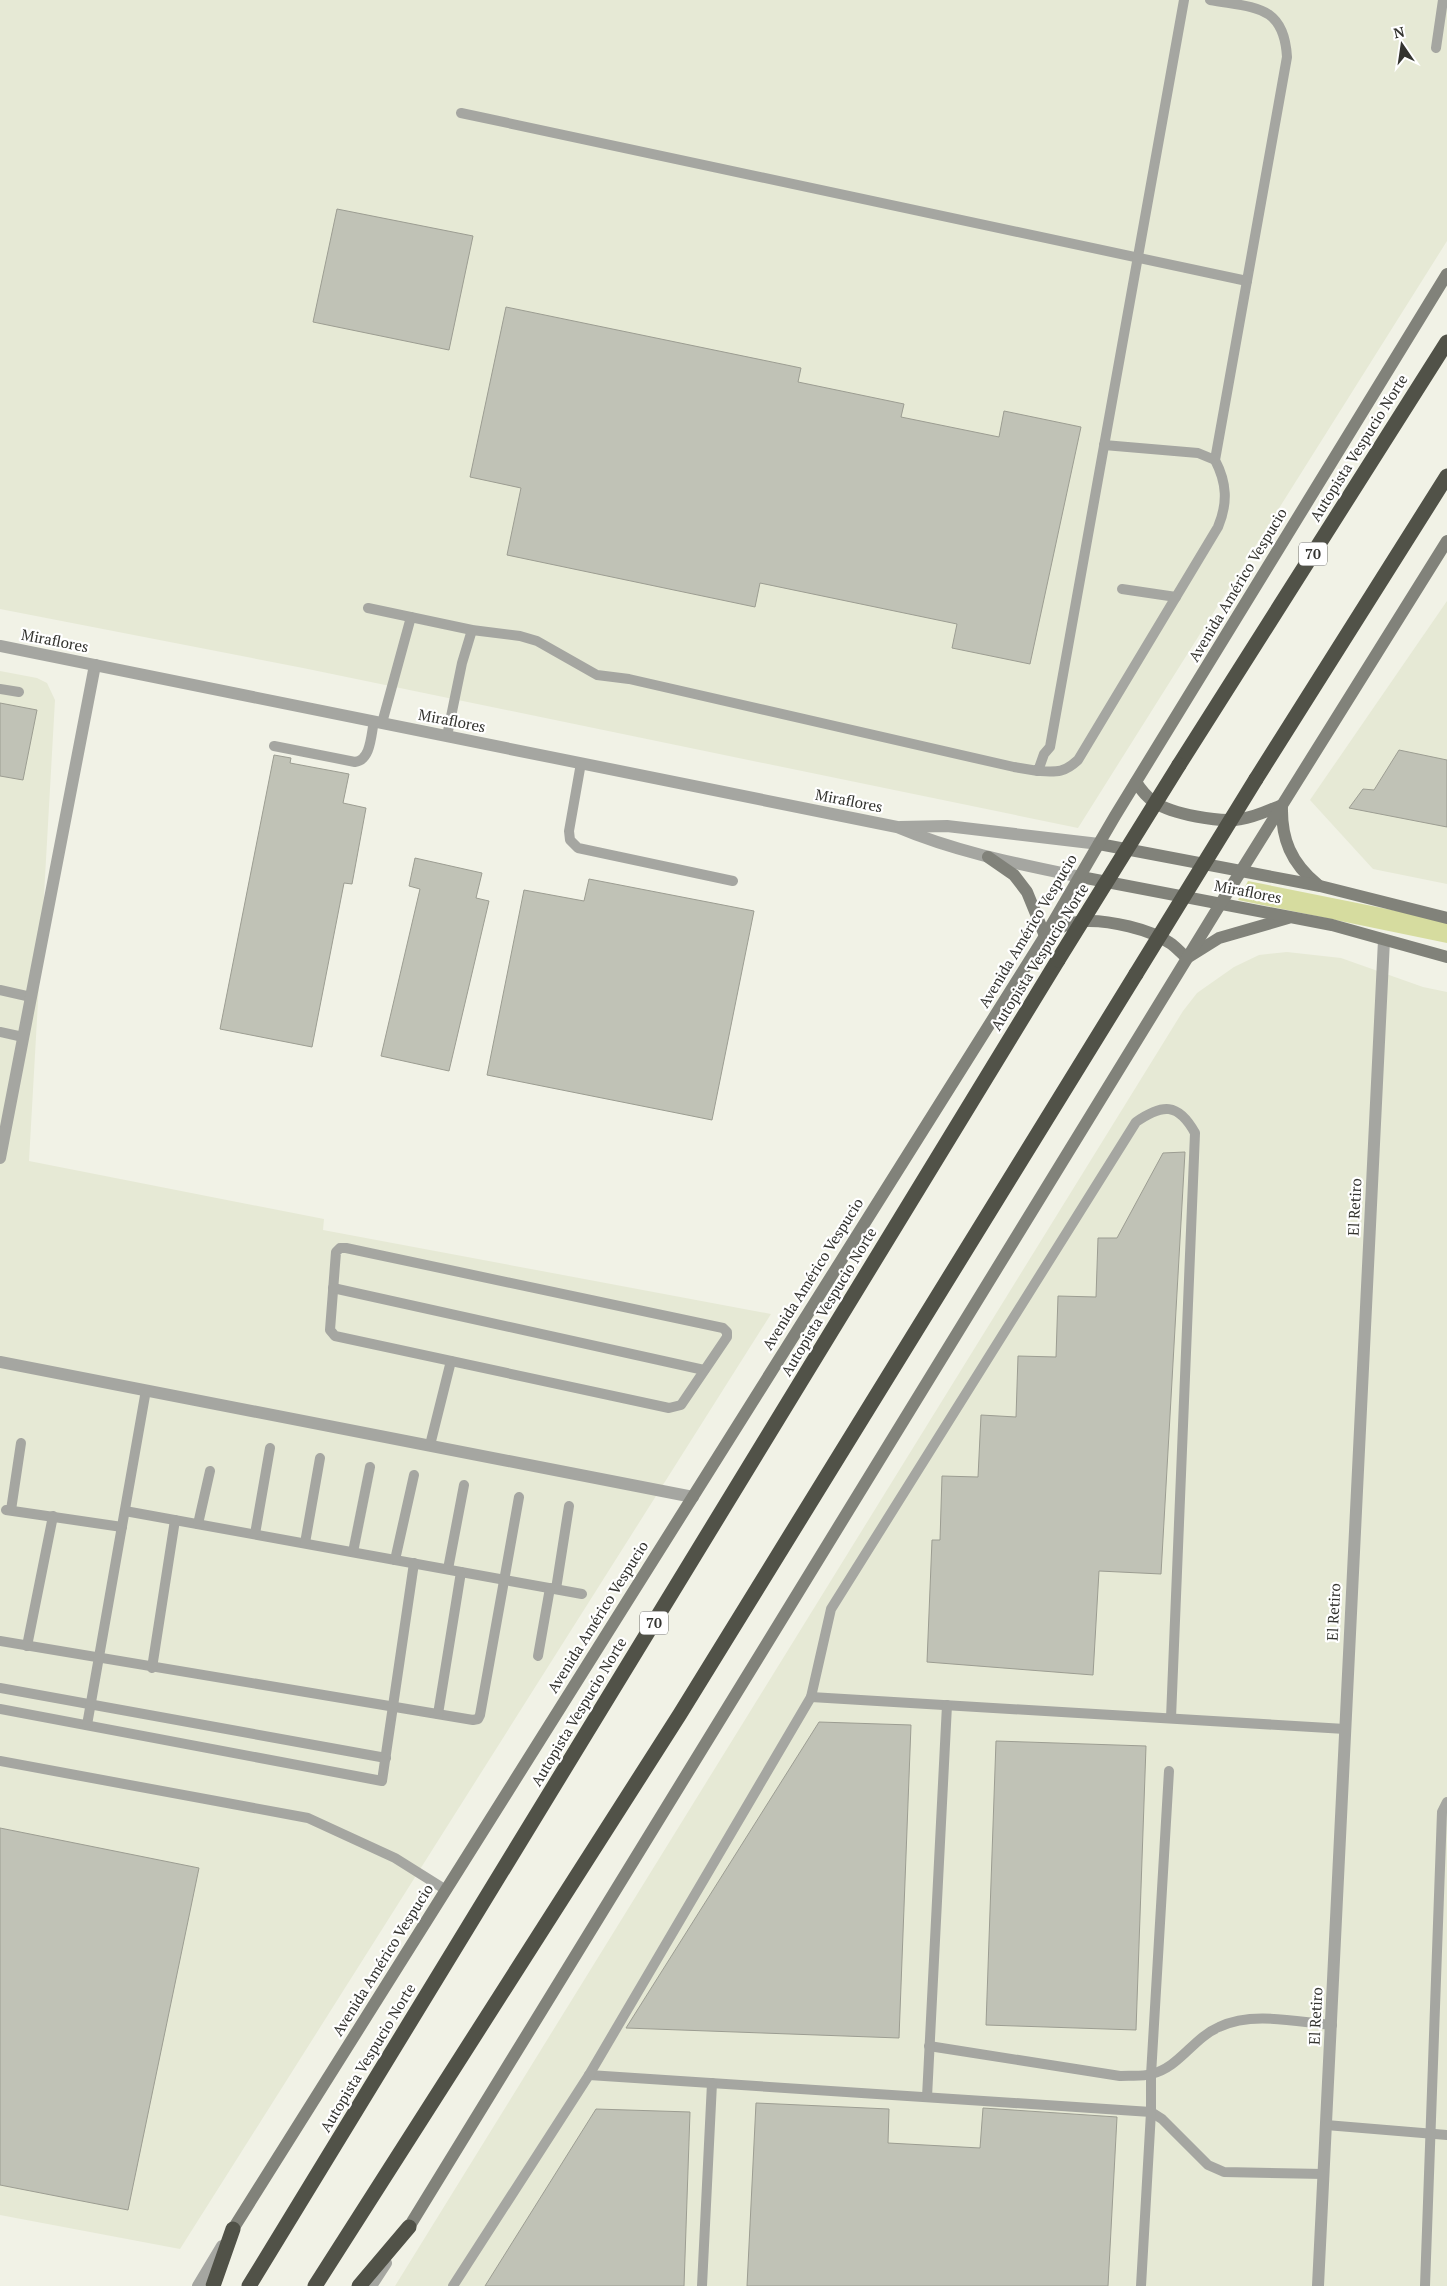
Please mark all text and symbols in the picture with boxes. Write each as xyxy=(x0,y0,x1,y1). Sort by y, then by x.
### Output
north arrow xyxy=(1377,20,1427,70)
text: N xyxy=(1392,21,1407,42)
street label: Autopista Vespucio Norte xyxy=(1305,370,1412,525)
street label: Avenida Américo Vespucio xyxy=(1183,504,1291,665)
road number: 70 xyxy=(1299,542,1327,566)
street label: Miraflores xyxy=(20,624,91,656)
street label: Miraflores xyxy=(417,704,488,736)
street label: Miraflores xyxy=(814,784,885,816)
street label: Avenida Américo Vespucio xyxy=(973,850,1081,1011)
street label: Miraflores xyxy=(1213,875,1284,907)
street label: Autopista Vespucio Norte xyxy=(986,879,1093,1034)
street label: El Retiro xyxy=(1343,1178,1366,1236)
street label: Avenida Américo Vespucio xyxy=(757,1194,867,1353)
street label: Autopista Vespucio Norte xyxy=(776,1223,881,1380)
street label: Avenida Américo Vespucio xyxy=(542,1537,652,1696)
street label: El Retiro xyxy=(1322,1583,1345,1641)
road number: 70 xyxy=(640,1612,668,1635)
street label: Autopista Vespucio Norte xyxy=(526,1633,631,1790)
street label: Avenida Américo Vespucio xyxy=(327,1880,437,2039)
street label: Autopista Vespucio Norte xyxy=(315,1979,420,2136)
street label: El Retiro xyxy=(1304,1987,1327,2045)

